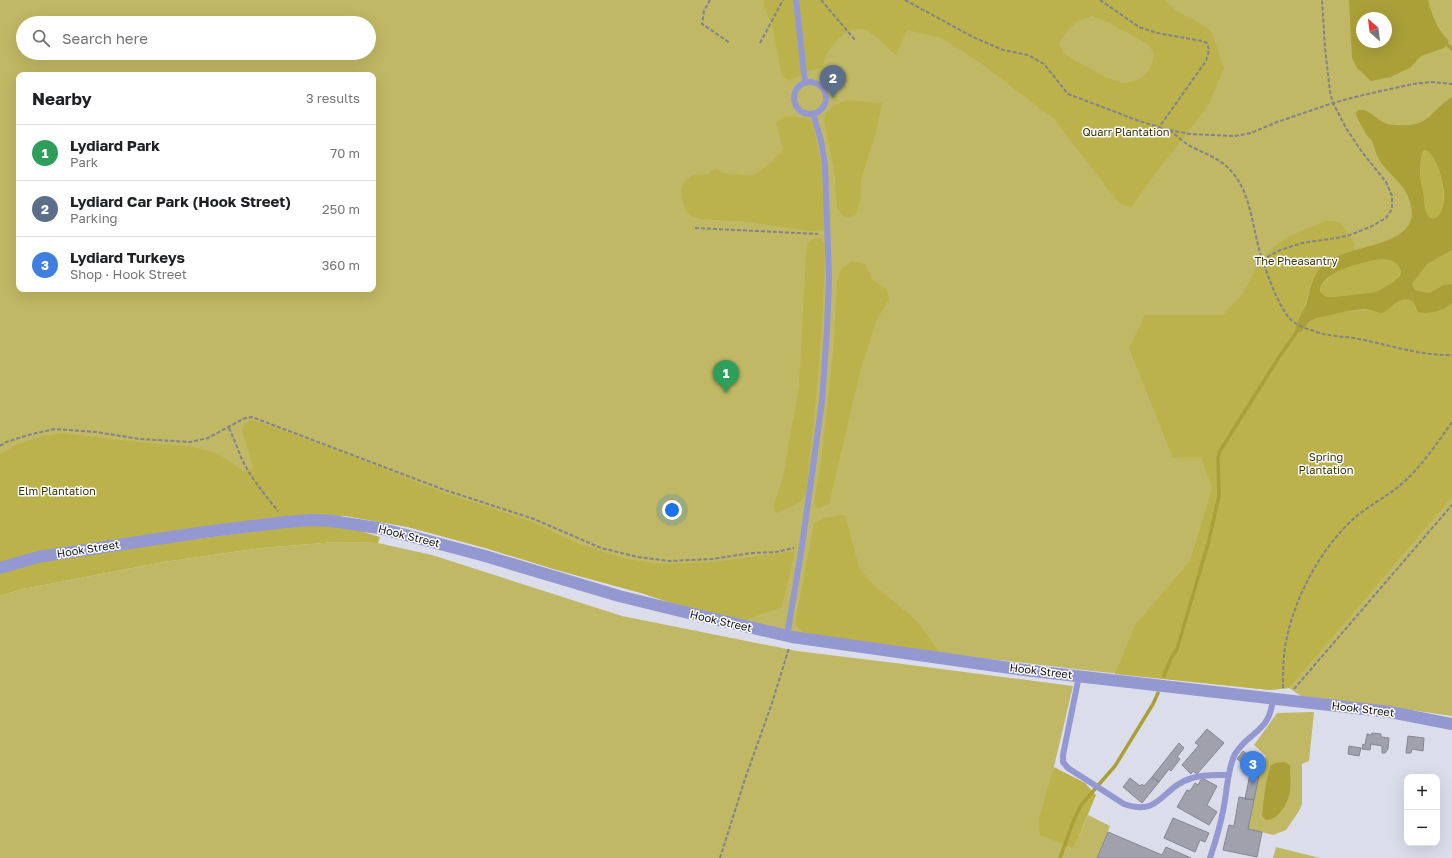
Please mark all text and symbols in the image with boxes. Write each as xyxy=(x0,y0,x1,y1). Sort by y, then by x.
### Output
north arrow xyxy=(1356,12,1392,48)
search box xyxy=(16,16,376,60)
icon: search xyxy=(30,27,52,49)
text: Search here xyxy=(62,29,148,47)
pin: 2 xyxy=(820,65,846,98)
text: Nearby xyxy=(32,88,92,109)
text: 3 results xyxy=(306,90,360,106)
park label: Quarr Plantation xyxy=(1082,125,1170,138)
text: Lydiard Park xyxy=(70,136,160,154)
text: 1 xyxy=(42,145,48,161)
text: 70 m xyxy=(330,145,360,161)
text: Park xyxy=(70,154,98,170)
text: Lydiard Car Park (Hook Street) xyxy=(70,192,291,210)
text: 2 xyxy=(41,201,49,217)
text: 250 m xyxy=(322,201,360,217)
text: Parking xyxy=(70,210,118,226)
text: Lydiard Turkeys xyxy=(70,248,185,266)
park label: The Pheasantry xyxy=(1254,254,1338,267)
text: 3 xyxy=(41,257,49,273)
text: 360 m xyxy=(322,257,360,273)
text: Shop · Hook Street xyxy=(70,266,187,282)
pin: 1 xyxy=(713,360,739,393)
park label: Spring Plantation xyxy=(1299,450,1353,476)
park label: Elm Plantation xyxy=(18,484,96,497)
your location xyxy=(662,500,682,520)
street label: Hook Street xyxy=(377,522,441,549)
street label: Hook Street xyxy=(56,537,120,560)
street label: Hook Street xyxy=(689,607,753,634)
street label: Hook Street xyxy=(1009,660,1073,681)
street label: Hook Street xyxy=(1331,698,1395,719)
pin: 3 xyxy=(1240,751,1266,784)
map controls xyxy=(1404,774,1440,846)
button: + xyxy=(1404,774,1440,810)
button: − xyxy=(1404,810,1440,846)

